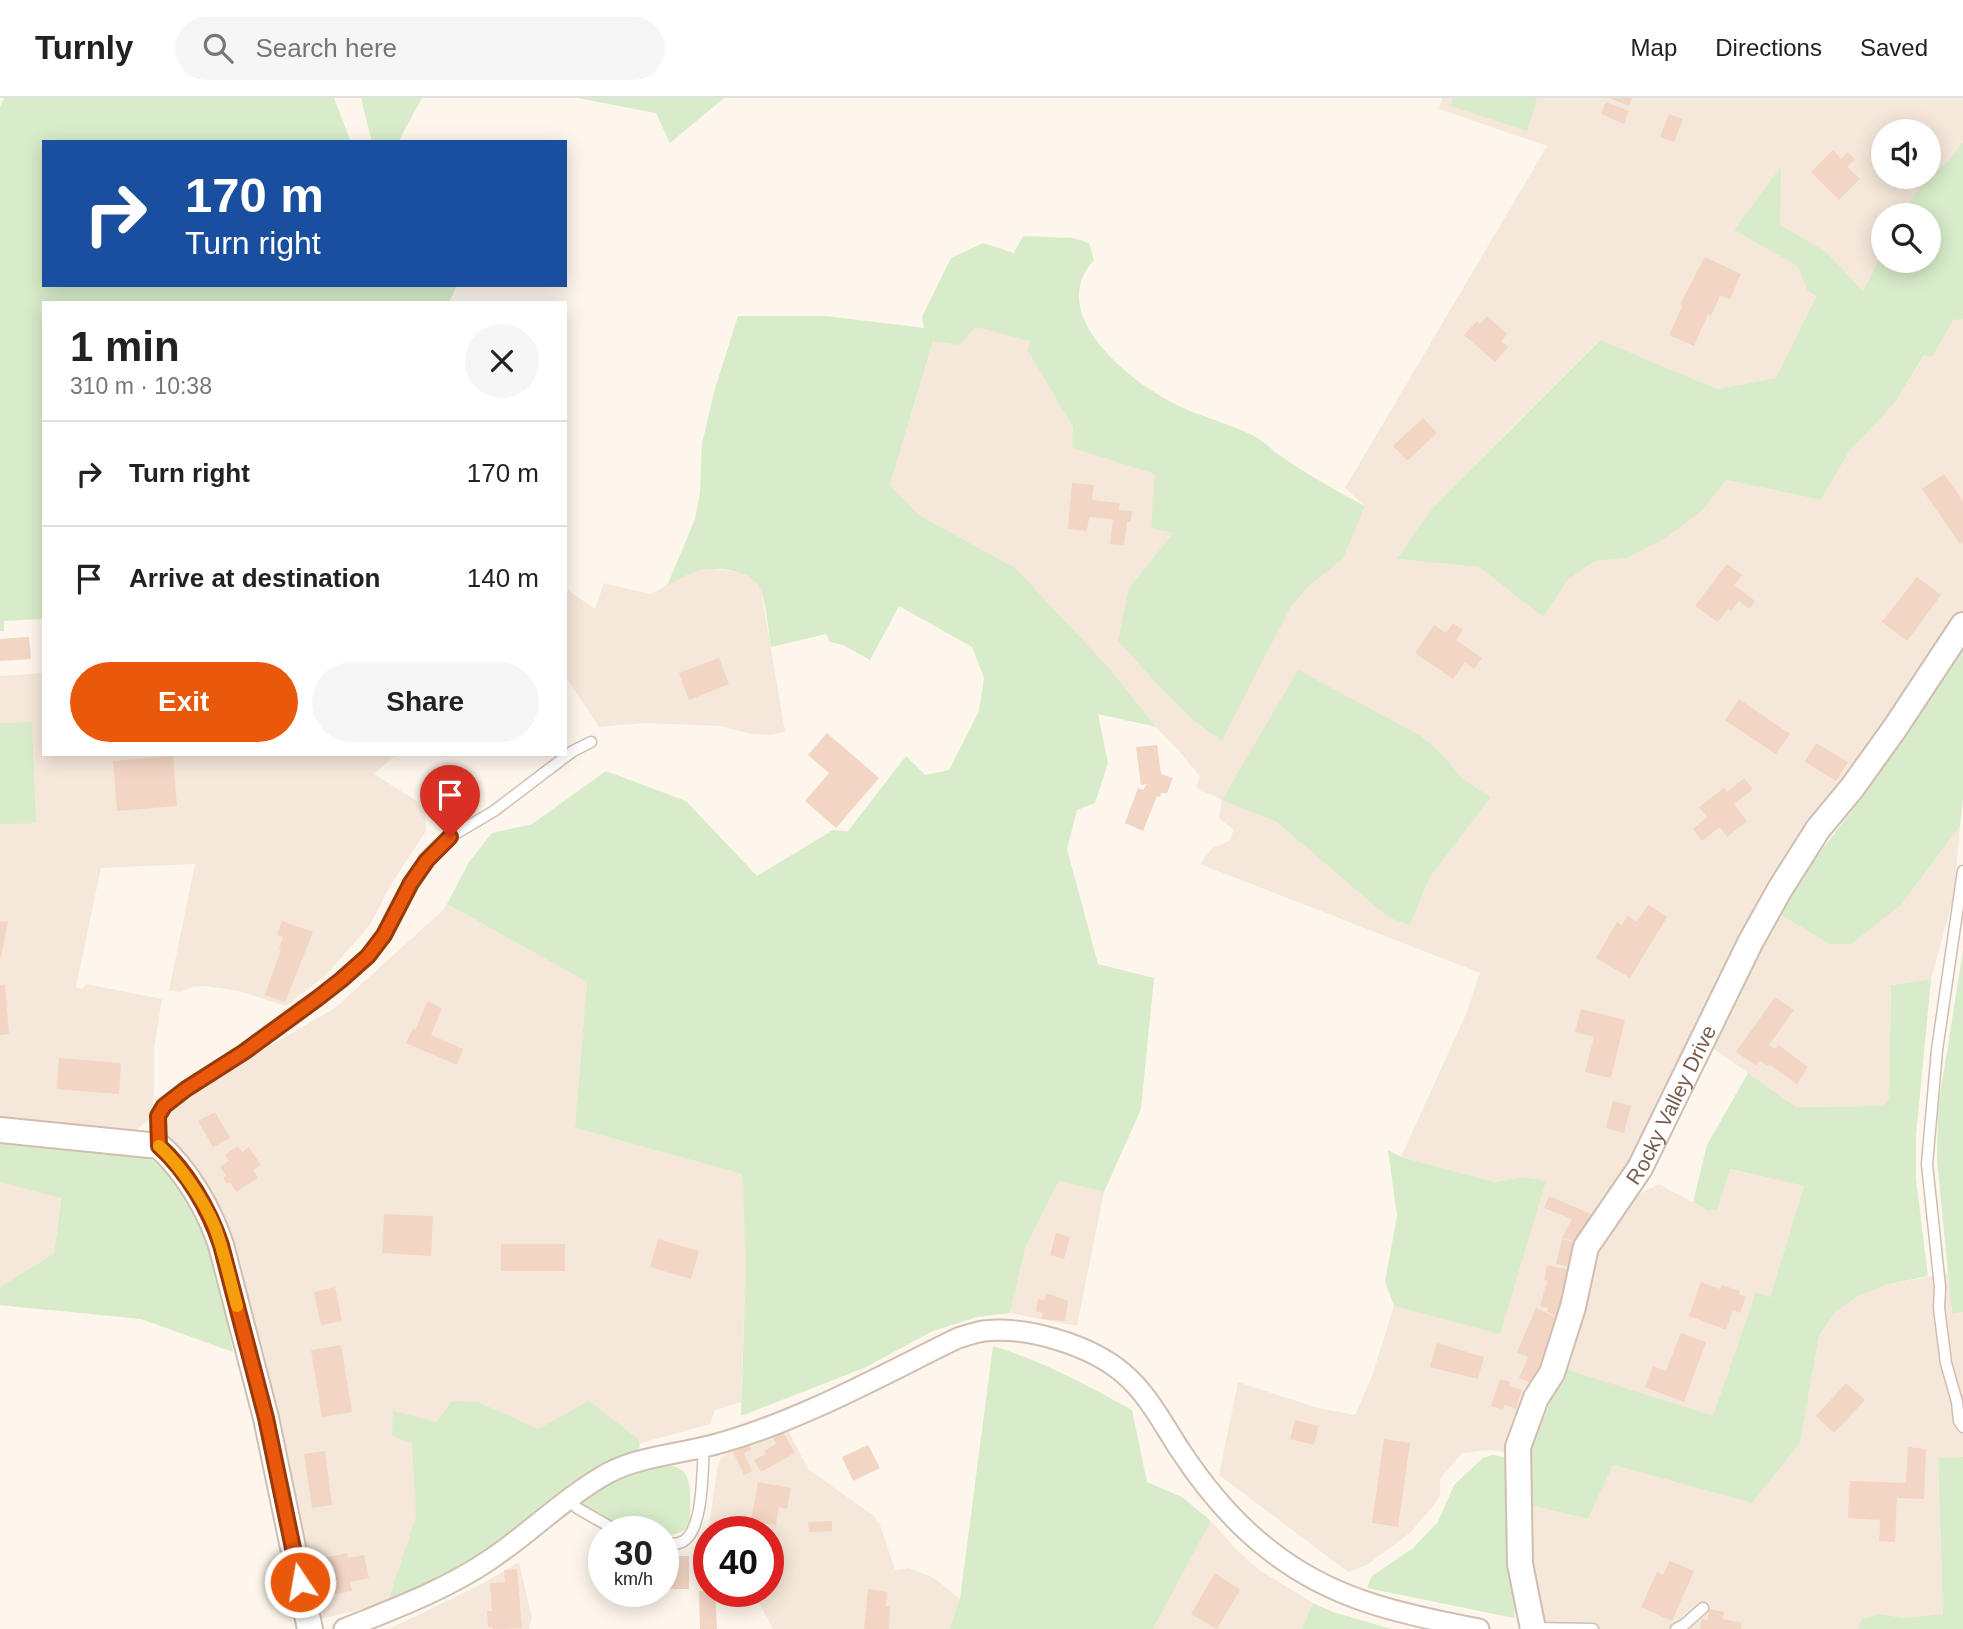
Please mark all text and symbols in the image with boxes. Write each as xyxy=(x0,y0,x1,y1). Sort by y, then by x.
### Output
search box xyxy=(175,17,665,80)
text: Turnly xyxy=(35,29,133,66)
icon: search xyxy=(199,29,237,67)
text: Search here xyxy=(255,33,397,63)
text: Map xyxy=(1631,34,1677,61)
text: Directions xyxy=(1715,34,1822,61)
text: Saved xyxy=(1860,34,1928,61)
map controls xyxy=(1871,119,1941,273)
button: sound xyxy=(1871,119,1941,189)
icon: right xyxy=(70,168,161,259)
text: 170 m xyxy=(185,168,324,222)
button: search xyxy=(1871,203,1941,273)
text: Turn right xyxy=(185,225,321,261)
text: 1 min xyxy=(70,323,180,370)
button: close xyxy=(465,324,539,398)
text: 310 m · 10:38 xyxy=(70,373,212,399)
icon: right xyxy=(70,455,108,493)
text: Turn right xyxy=(129,458,250,488)
text: 170 m xyxy=(467,458,539,488)
icon: arrive xyxy=(70,560,108,598)
text: Arrive at destination xyxy=(129,563,380,593)
text: 140 m xyxy=(467,563,539,593)
button: Exit xyxy=(70,662,298,742)
button: Share xyxy=(312,662,539,742)
pin xyxy=(420,765,480,837)
icon: arrive xyxy=(431,776,469,814)
street label: Rocky Valley Drive xyxy=(1621,1021,1720,1188)
speed limit sign: 40 xyxy=(693,1516,784,1607)
text: 30 xyxy=(614,1533,653,1572)
position arrow xyxy=(263,1545,337,1619)
text: km/h xyxy=(614,1569,653,1589)

